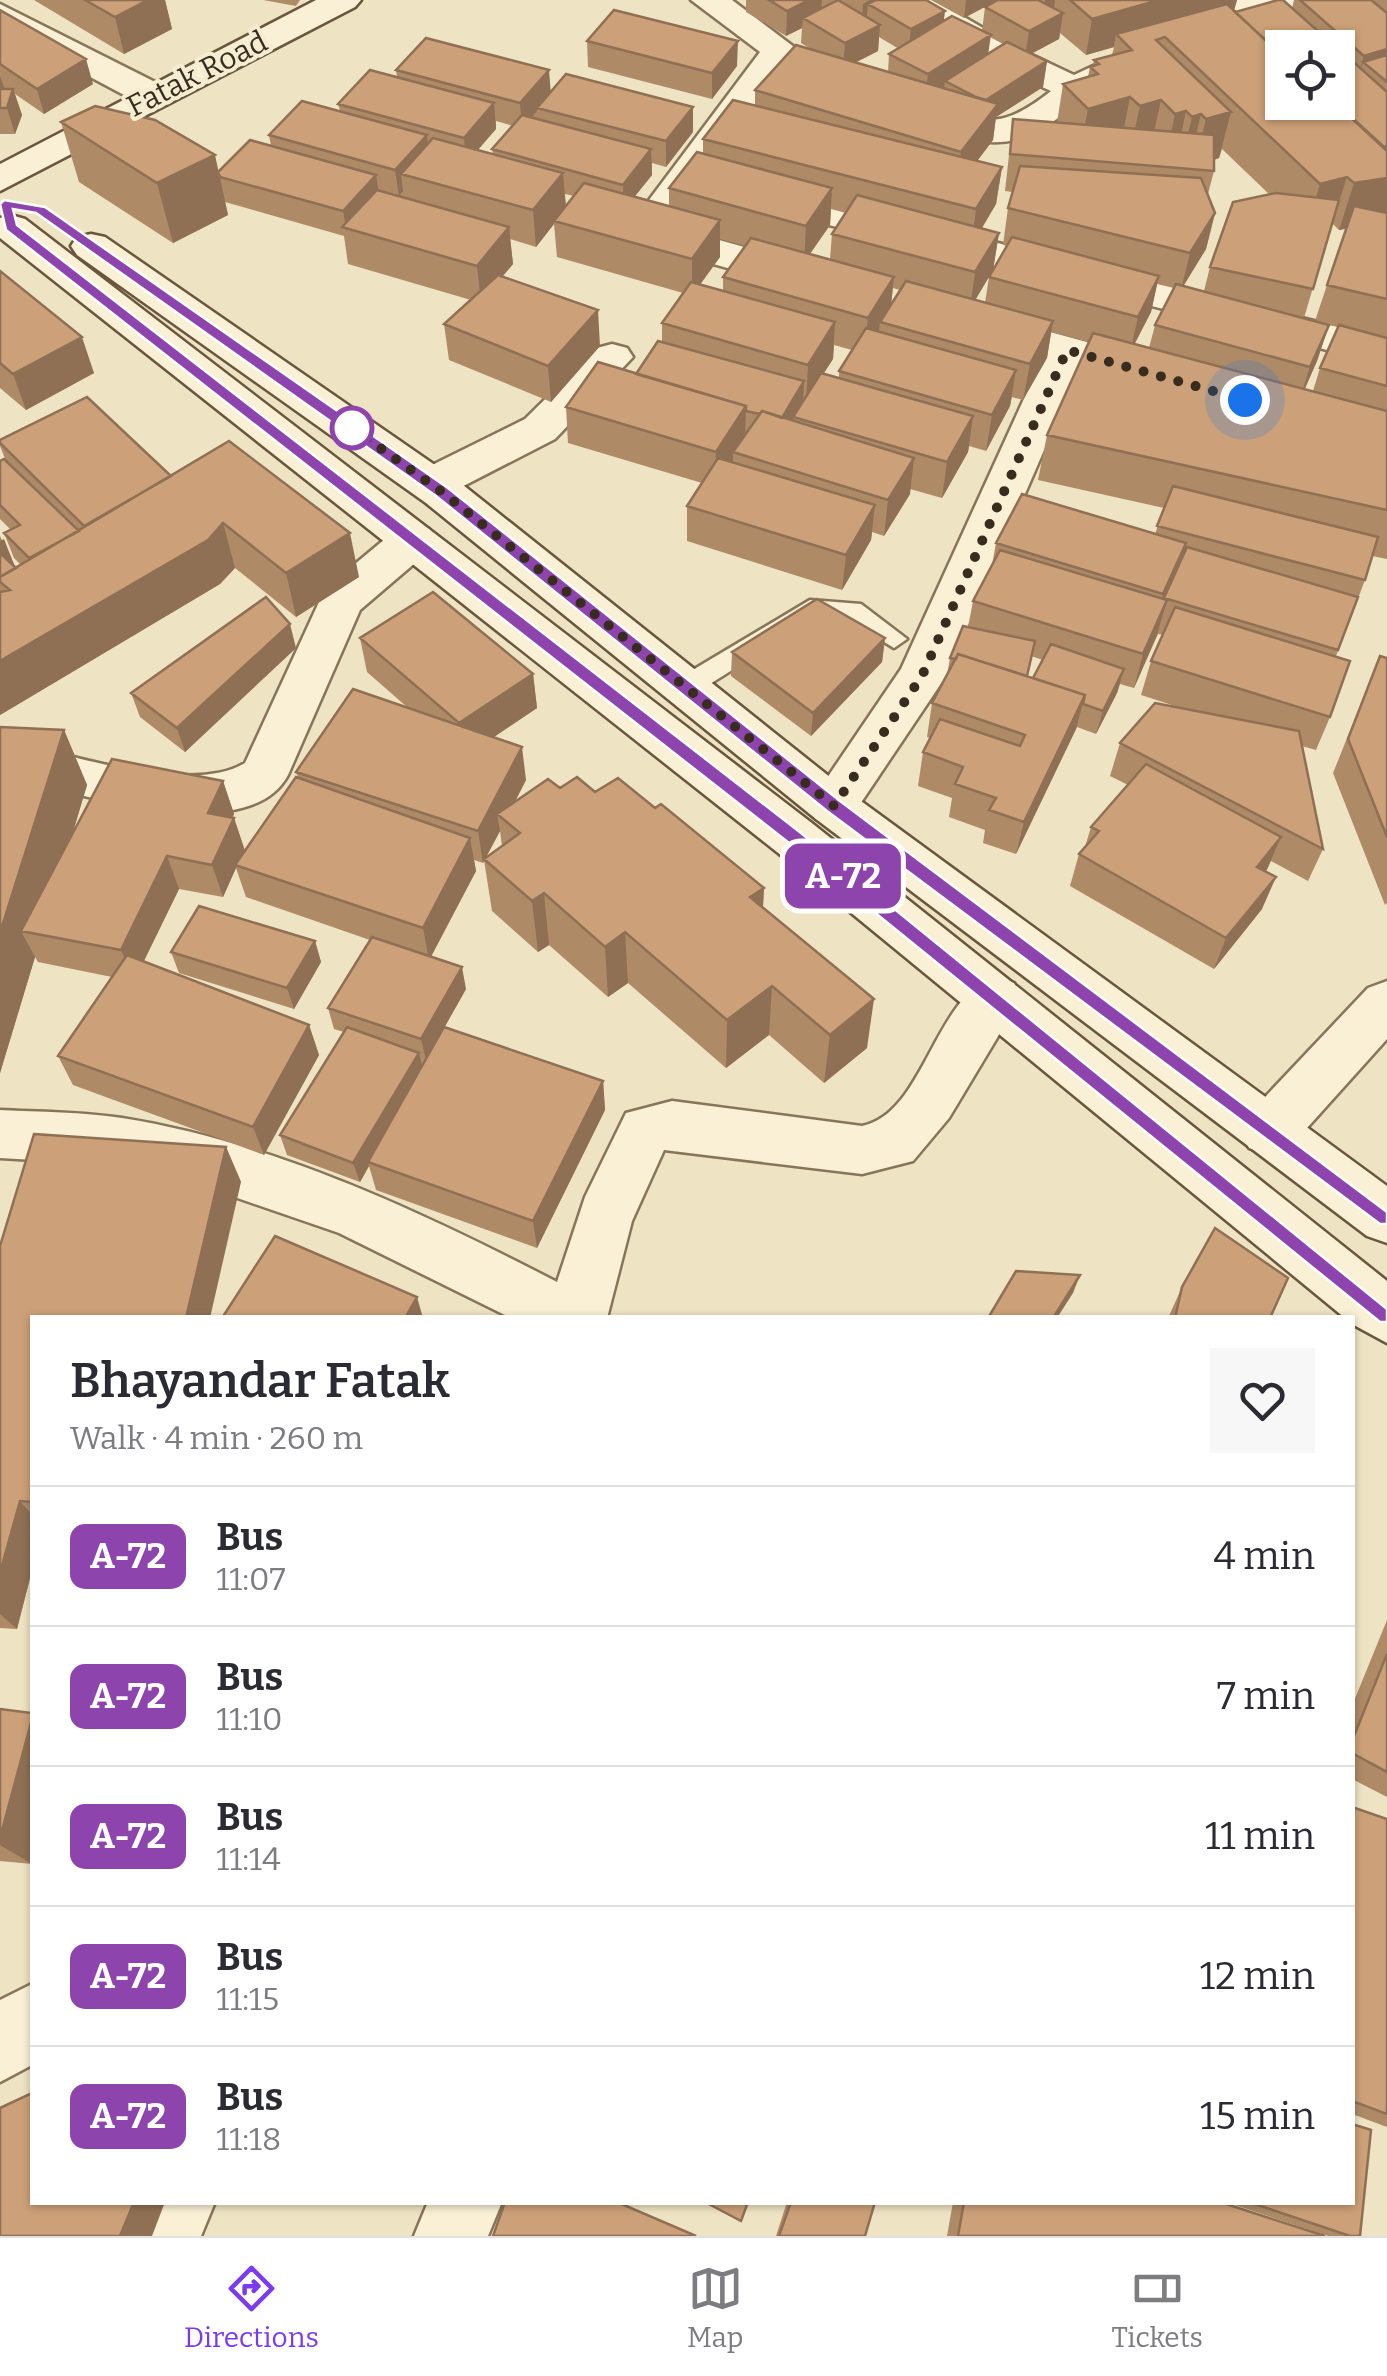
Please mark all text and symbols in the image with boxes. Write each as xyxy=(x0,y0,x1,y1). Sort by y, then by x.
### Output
street label: Fatak Road xyxy=(121,23,273,125)
map controls xyxy=(1265,30,1355,120)
button: locate xyxy=(1265,30,1355,120)
your location xyxy=(1220,375,1270,425)
unlabelled marker xyxy=(331,407,373,449)
line badge: A-72 xyxy=(773,844,913,908)
text: A-72 xyxy=(805,855,881,897)
button: heart xyxy=(1210,1348,1315,1453)
text: Bhayandar Fatak xyxy=(70,1352,450,1410)
text: Walk · 4 min · 260 m xyxy=(70,1419,363,1457)
text: Bus xyxy=(216,1514,283,1560)
text: 4 min xyxy=(1214,1533,1315,1579)
text: A-72 xyxy=(90,1535,166,1577)
text: 11:07 xyxy=(216,1560,286,1598)
text: Bus xyxy=(216,1654,283,1700)
text: 7 min xyxy=(1217,1673,1315,1719)
text: A-72 xyxy=(90,1675,166,1717)
text: 11:10 xyxy=(216,1700,283,1738)
text: Bus xyxy=(216,1794,283,1840)
text: 11 min xyxy=(1205,1813,1315,1859)
text: A-72 xyxy=(90,1815,166,1857)
text: 11:14 xyxy=(216,1840,281,1878)
text: Bus xyxy=(216,1934,283,1980)
text: 12 min xyxy=(1200,1953,1315,1999)
text: A-72 xyxy=(90,1955,166,1997)
text: 11:15 xyxy=(216,1980,279,2018)
text: Bus xyxy=(216,2074,283,2120)
text: 15 min xyxy=(1200,2093,1315,2139)
text: A-72 xyxy=(90,2095,166,2137)
text: 11:18 xyxy=(216,2120,281,2158)
tab: Directions xyxy=(184,2261,319,2354)
tab: Map xyxy=(687,2261,743,2354)
tab: Tickets xyxy=(1112,2261,1203,2354)

